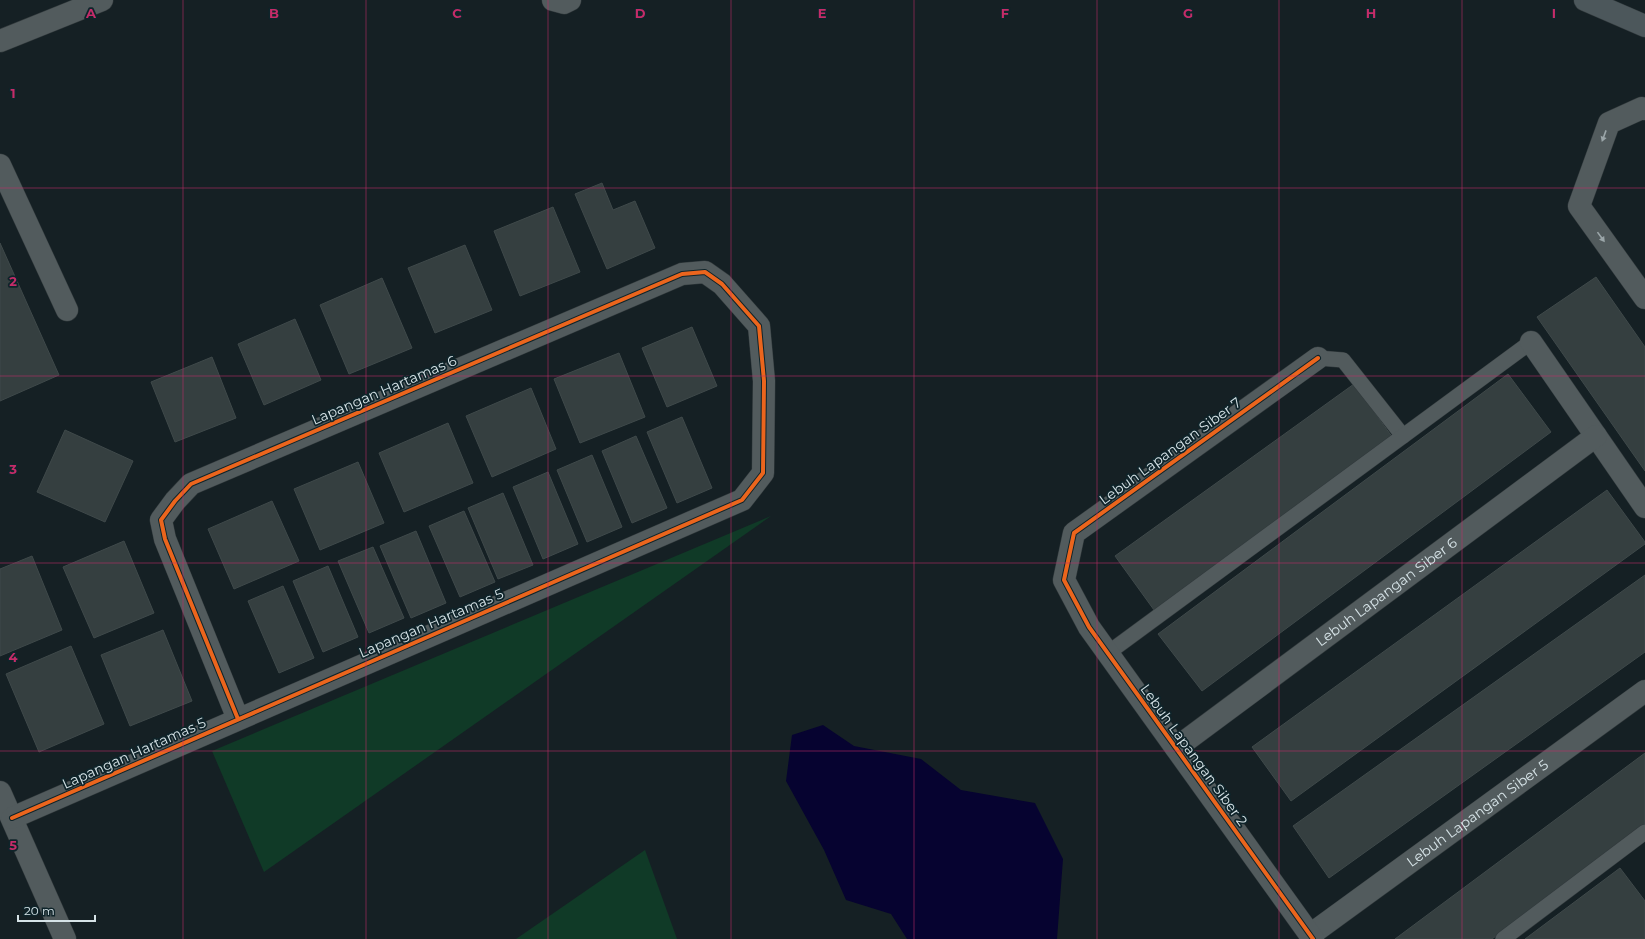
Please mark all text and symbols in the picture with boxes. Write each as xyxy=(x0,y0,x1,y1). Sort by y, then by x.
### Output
text: A xyxy=(85,5,97,21)
text: B xyxy=(269,5,279,21)
text: C xyxy=(452,5,462,21)
text: D xyxy=(635,5,646,21)
text: E xyxy=(818,5,827,21)
text: F xyxy=(1001,5,1009,21)
text: G xyxy=(1183,5,1193,21)
text: H xyxy=(1366,5,1376,21)
text: I xyxy=(1552,5,1556,21)
text: 1 xyxy=(10,85,16,101)
one-way arrow xyxy=(1601,130,1607,142)
one-way arrow xyxy=(1597,232,1606,243)
text: 2 xyxy=(9,273,17,289)
street label: Lapangan Hartamas 6 xyxy=(309,351,460,429)
street label: Lebuh Lapangan Siber 7 xyxy=(1095,393,1245,509)
text: 3 xyxy=(8,461,17,477)
street label: Lebuh Lapangan Siber 6 xyxy=(1312,533,1461,650)
street label: Lapangan Hartamas 5 xyxy=(356,584,506,662)
text: 4 xyxy=(9,649,18,665)
street label: Lebuh Lapangan Siber 2 xyxy=(1137,681,1252,829)
street label: Lapangan Hartamas 5 xyxy=(59,713,209,793)
street label: Lebuh Lapangan Siber 5 xyxy=(1403,755,1552,871)
text: 5 xyxy=(9,837,17,853)
scale bar xyxy=(18,897,95,923)
text: 20 m xyxy=(24,903,55,918)

